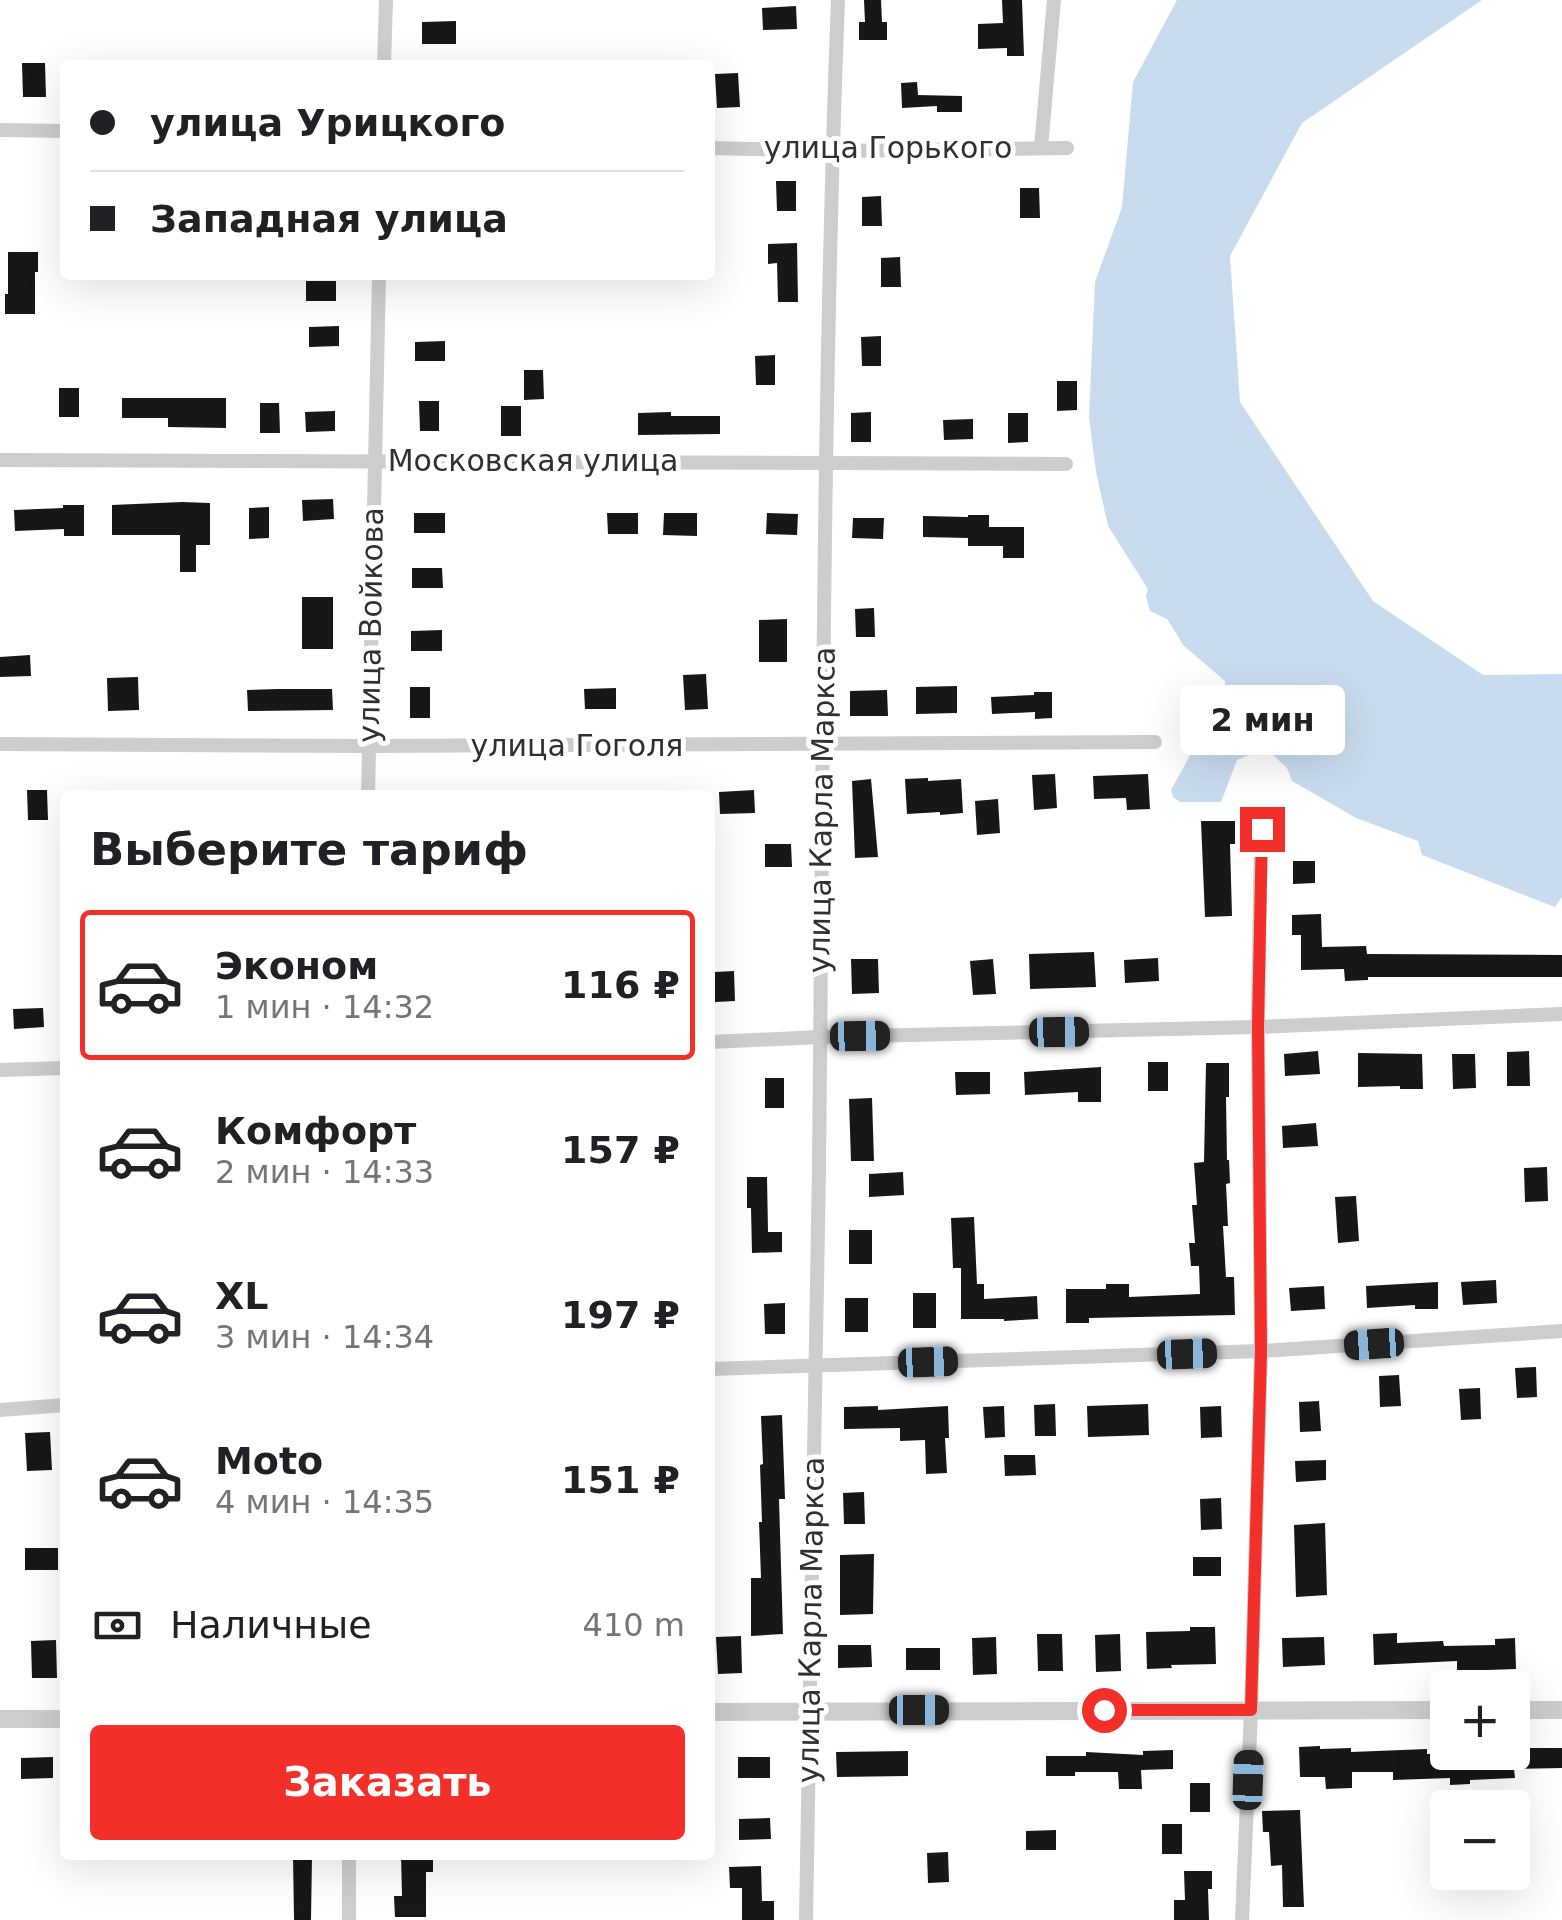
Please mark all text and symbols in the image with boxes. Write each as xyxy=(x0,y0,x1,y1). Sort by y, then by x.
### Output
text: улица Урицкого xyxy=(150,101,505,145)
street label: улица Горького xyxy=(764,130,1012,165)
text: Западная улица xyxy=(150,197,508,241)
street label: Московская улица xyxy=(388,443,678,478)
street label: улица Войкова xyxy=(351,507,390,743)
street label: улица Карла Маркса xyxy=(801,646,842,974)
callout: 2 мин xyxy=(1180,684,1344,754)
text: 2 мин xyxy=(1210,701,1315,739)
street label: улица Гоголя xyxy=(471,728,683,763)
route end xyxy=(1240,807,1285,852)
text: Выберите тариф xyxy=(90,823,528,876)
icon: car xyxy=(95,940,185,1030)
text: Эконом xyxy=(215,944,378,988)
text: 116 ₽ xyxy=(561,963,680,1007)
text: 1 мин · 14:32 xyxy=(215,988,434,1026)
car xyxy=(1029,1016,1089,1048)
car xyxy=(830,1020,890,1052)
icon: car xyxy=(95,1105,185,1195)
text: Комфорт xyxy=(215,1109,416,1153)
text: 157 ₽ xyxy=(561,1128,680,1172)
text: 2 мин · 14:33 xyxy=(215,1153,434,1191)
icon: car xyxy=(95,1270,185,1360)
text: XL xyxy=(215,1274,269,1318)
text: 197 ₽ xyxy=(561,1293,680,1337)
text: 3 мин · 14:34 xyxy=(215,1318,434,1356)
car xyxy=(1343,1327,1405,1361)
car xyxy=(1156,1338,1218,1370)
car xyxy=(897,1346,959,1378)
icon: car xyxy=(95,1435,185,1525)
text: Moto xyxy=(215,1439,323,1483)
street label: улица Карла Маркса xyxy=(790,1456,831,1784)
text: 151 ₽ xyxy=(561,1458,680,1502)
text: 4 мин · 14:35 xyxy=(215,1483,434,1521)
icon: cash xyxy=(90,1598,145,1653)
text: Наличные xyxy=(170,1603,372,1647)
text: 410 m xyxy=(583,1606,685,1644)
map controls xyxy=(1430,1670,1530,1890)
button: + xyxy=(1430,1670,1530,1770)
route start xyxy=(1082,1688,1127,1733)
car xyxy=(889,1695,949,1725)
button: Заказать xyxy=(90,1725,685,1840)
car xyxy=(1232,1749,1264,1811)
button: − xyxy=(1430,1790,1530,1890)

